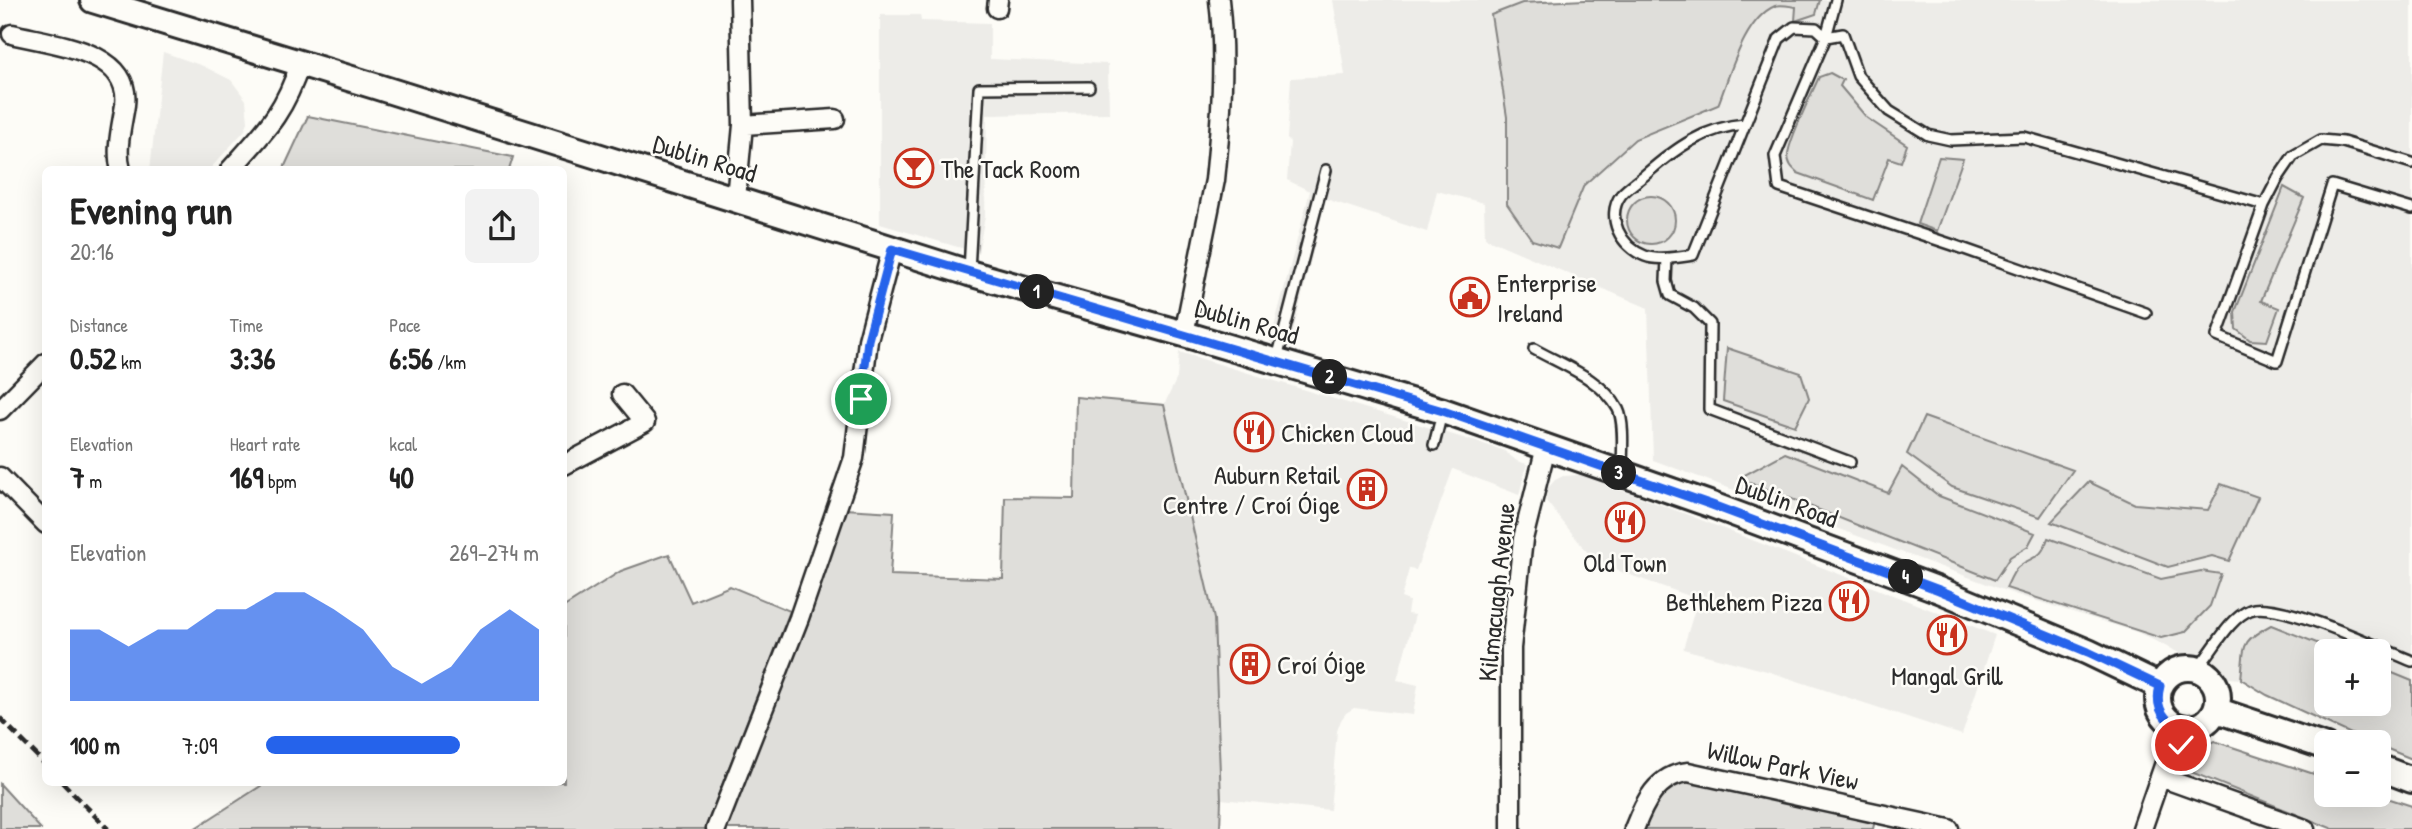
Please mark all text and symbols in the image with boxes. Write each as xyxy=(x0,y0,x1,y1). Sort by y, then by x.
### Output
street label: Dublin Road xyxy=(649,126,761,190)
bar icon: The Tack Room xyxy=(893,147,935,189)
place label: The Tack Room xyxy=(941,151,1080,186)
text: Evening run xyxy=(70,184,233,236)
button: share xyxy=(465,189,539,263)
text: 20:16 xyxy=(70,236,114,267)
place label: Enterprise Ireland xyxy=(1497,265,1597,330)
pin: 1 xyxy=(1020,274,1054,310)
public building icon: Enterprise Ireland xyxy=(1449,276,1491,318)
text: 1 xyxy=(1033,278,1040,304)
street label: Dublin Road xyxy=(1191,289,1303,353)
text: Distance xyxy=(70,312,128,338)
text: Time xyxy=(230,312,263,338)
text: Pace xyxy=(389,312,421,338)
text: 0.52 xyxy=(70,338,117,378)
text: 3:36 xyxy=(230,338,275,378)
text: 6:56 xyxy=(389,338,433,378)
text: km xyxy=(117,349,142,375)
text: /km xyxy=(433,349,466,375)
pin: 2 xyxy=(1312,360,1348,394)
text: 2 xyxy=(1325,363,1334,389)
pin xyxy=(831,369,891,429)
icon: arrive xyxy=(842,380,880,418)
restaurant icon: Chicken Cloud xyxy=(1233,411,1275,453)
place label: Chicken Cloud xyxy=(1281,415,1413,450)
text: Elevation xyxy=(70,431,133,457)
text: Heart rate xyxy=(230,431,301,457)
text: kcal xyxy=(389,431,417,457)
pin: 3 xyxy=(1602,456,1636,490)
text: 7 xyxy=(70,457,85,497)
text: 169 xyxy=(230,457,264,497)
text: 40 xyxy=(389,457,414,497)
place label: Auburn Retail Centre / Croí Óige xyxy=(1163,457,1340,522)
text: 3 xyxy=(1614,459,1623,485)
street label: Dublin Road xyxy=(1731,466,1843,536)
text: m xyxy=(85,468,102,494)
text: bpm xyxy=(264,468,297,494)
building icon: Auburn Retail Centre / Croí Óige xyxy=(1346,468,1388,510)
street label: Kilmacuagh Avenue xyxy=(1469,501,1523,683)
restaurant icon: Old Town xyxy=(1604,501,1646,543)
text: Elevation xyxy=(70,537,146,568)
text: 269–274 m xyxy=(449,537,539,568)
place label: Old Town xyxy=(1583,545,1667,580)
pin: 4 xyxy=(1888,560,1924,594)
text: 4 xyxy=(1902,563,1909,589)
restaurant icon: Bethlehem Pizza xyxy=(1828,580,1870,622)
place label: Bethlehem Pizza xyxy=(1666,584,1822,619)
restaurant icon: Mangal Grill xyxy=(1926,614,1968,656)
map controls xyxy=(2314,639,2391,807)
button: + xyxy=(2314,639,2391,716)
building icon: Croí Óige xyxy=(1229,643,1271,685)
place label: Croí Óige xyxy=(1277,647,1366,682)
place label: Mangal Grill xyxy=(1891,658,2004,693)
pin xyxy=(2151,715,2211,775)
icon: check xyxy=(2162,726,2200,764)
text: 100 m xyxy=(70,730,120,761)
text: 7:09 xyxy=(182,730,217,761)
button: − xyxy=(2314,730,2391,807)
street label: Willow Park View xyxy=(1704,732,1862,798)

